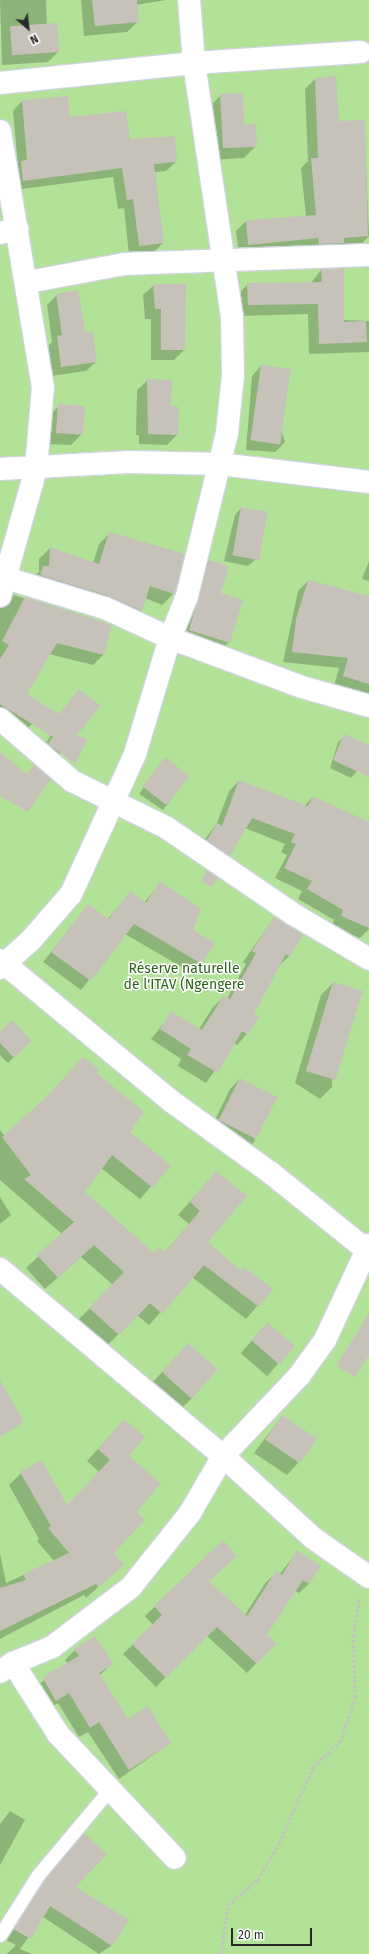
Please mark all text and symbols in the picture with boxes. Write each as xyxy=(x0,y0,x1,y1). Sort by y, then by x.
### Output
north arrow xyxy=(8,8,48,48)
text: N xyxy=(28,32,40,46)
park label: Réserve naturelle de l'ITAV (Ngengere xyxy=(124,961,244,994)
scale bar xyxy=(233,1920,314,1946)
text: 20 m xyxy=(238,1928,264,1942)

